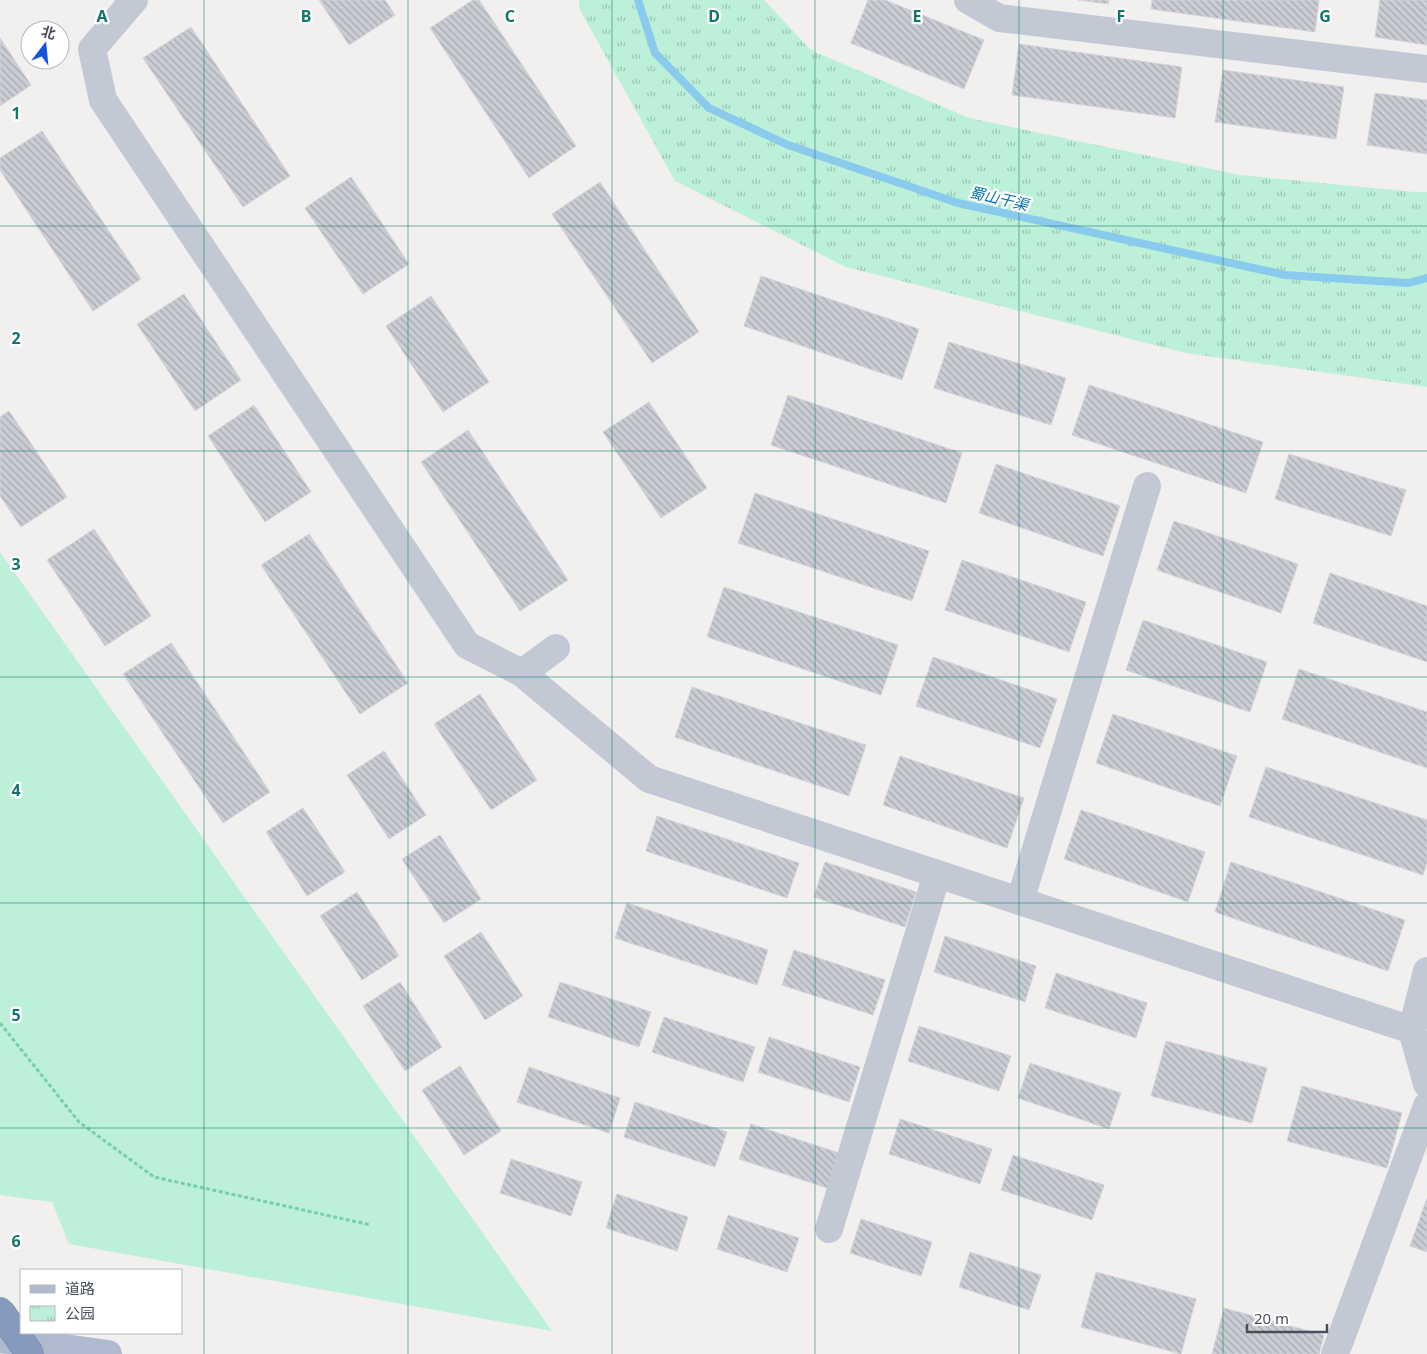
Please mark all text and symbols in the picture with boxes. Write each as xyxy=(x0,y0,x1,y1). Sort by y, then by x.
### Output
text: A xyxy=(96,5,108,27)
text: B xyxy=(301,5,311,27)
text: C xyxy=(505,5,515,27)
text: D xyxy=(708,5,720,27)
text: E xyxy=(913,5,922,27)
text: F xyxy=(1117,5,1125,27)
text: G xyxy=(1319,5,1331,27)
north arrow xyxy=(20,20,70,70)
text: 北 xyxy=(39,21,58,43)
text: 1 xyxy=(11,102,21,124)
water label: 蜀山干渠 xyxy=(968,182,1032,215)
text: 2 xyxy=(11,327,21,349)
text: 3 xyxy=(11,553,21,575)
text: 4 xyxy=(11,779,21,801)
text: 5 xyxy=(11,1004,21,1026)
text: 6 xyxy=(11,1230,21,1252)
legend xyxy=(20,1269,182,1334)
text: 道路 xyxy=(65,1278,95,1298)
scale bar xyxy=(1247,1302,1327,1334)
text: 公园 xyxy=(65,1303,95,1323)
text: 20 m xyxy=(1254,1308,1289,1328)

